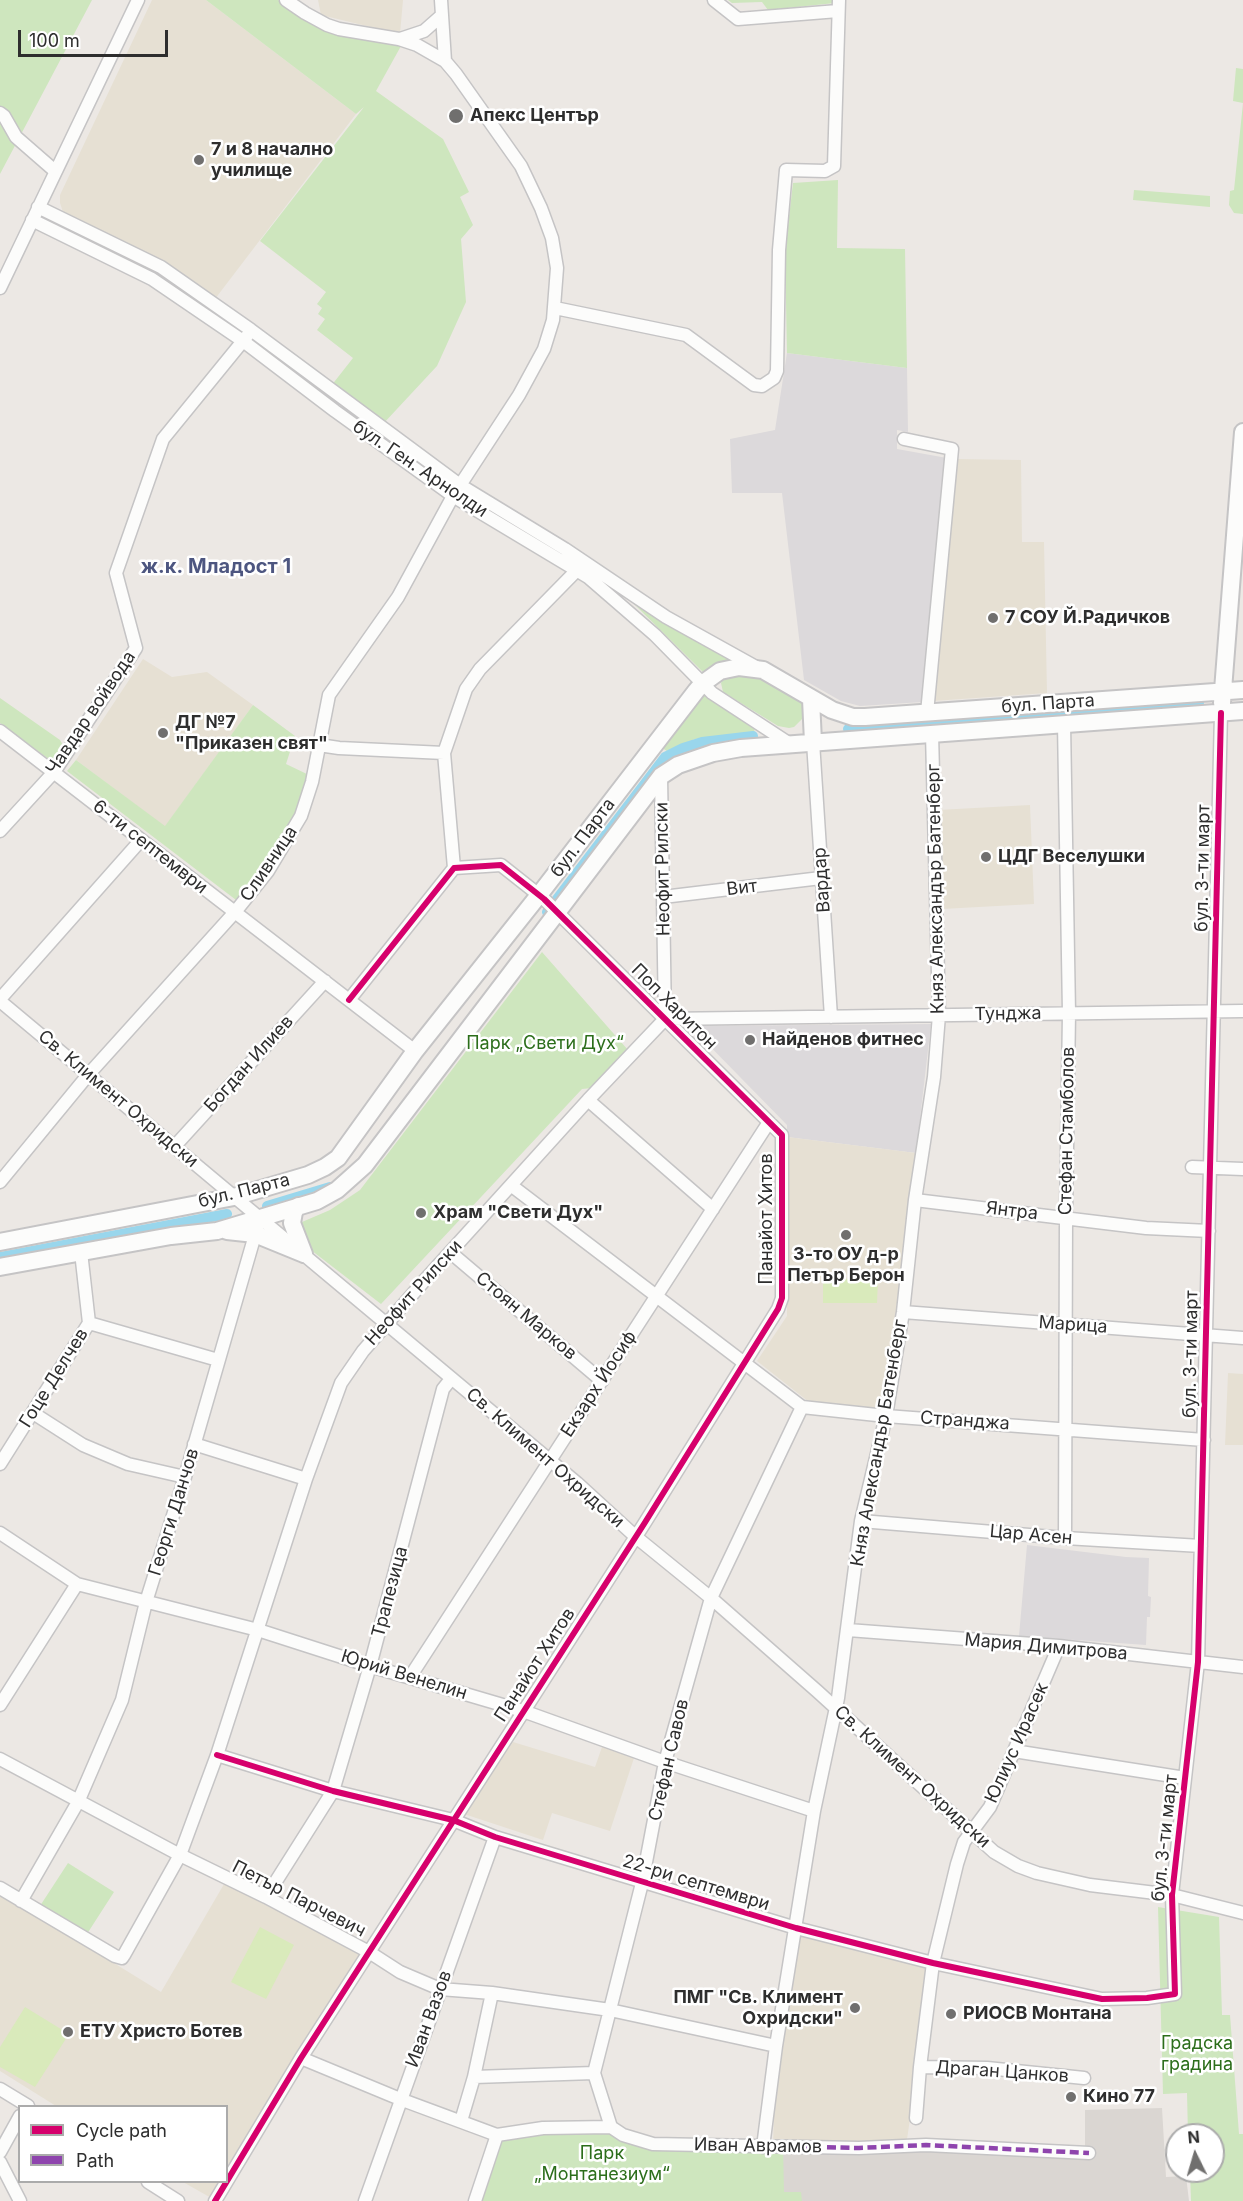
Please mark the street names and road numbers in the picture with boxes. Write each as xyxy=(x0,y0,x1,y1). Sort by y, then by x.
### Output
street label: бул. Ген. Арнолди xyxy=(348,416,492,522)
street label: Чавдар войвода xyxy=(42,647,140,779)
street label: бул. Парта xyxy=(1001,690,1095,718)
street label: Княз Александър Батенберг xyxy=(923,764,949,1014)
street label: бул. Парта xyxy=(546,794,620,882)
street label: 6-ти септември xyxy=(88,796,212,898)
street label: Неофит Рилски xyxy=(651,802,675,936)
street label: бул. 3-ти март xyxy=(1191,804,1215,932)
street label: Сливница xyxy=(236,822,302,906)
street label: Вардар xyxy=(809,847,835,913)
street label: Вит xyxy=(725,875,759,901)
street label: Поп Харитон xyxy=(627,960,721,1054)
street label: Тунджа xyxy=(974,1003,1042,1025)
street label: Богдан Илиев xyxy=(200,1011,298,1117)
street label: Св. Климент Охридски xyxy=(34,1026,202,1172)
street label: Стефан Стамболов xyxy=(1055,1047,1079,1215)
street label: Панайот Хитов xyxy=(756,1153,778,1285)
street label: бул. Парта xyxy=(196,1169,292,1213)
street label: Янтра xyxy=(985,1197,1039,1225)
street label: Неофит Рилски xyxy=(361,1236,467,1350)
street label: Стоян Марков xyxy=(471,1267,581,1365)
street label: бул. 3-ти март xyxy=(1179,1290,1203,1418)
street label: Марица xyxy=(1038,1312,1108,1338)
street label: Княз Александър Батенберг xyxy=(847,1318,911,1568)
street label: Гоце Делчев xyxy=(15,1324,93,1432)
street label: Екзарх Йосиф xyxy=(557,1327,641,1441)
street label: Св. Климент Охридски xyxy=(462,1383,628,1533)
street label: Странджа xyxy=(919,1407,1011,1435)
street label: Георги Данчов xyxy=(144,1446,204,1578)
street label: Цар Асен xyxy=(989,1521,1073,1549)
street label: Трапезица xyxy=(367,1544,413,1640)
street label: Панайот Хитов xyxy=(490,1604,580,1726)
street label: Мария Димитрова xyxy=(964,1629,1128,1665)
street label: Юрий Венелин xyxy=(338,1646,470,1704)
street label: Юлиус Ирасек xyxy=(981,1679,1053,1807)
street label: Стефан Савов xyxy=(644,1697,694,1823)
street label: Св. Климент Охридски xyxy=(830,1701,994,1853)
street label: бул. 3-ти март xyxy=(1148,1773,1182,1903)
street label: 22-ри септември xyxy=(620,1850,772,1916)
street label: Петър Парчевич xyxy=(229,1856,369,1942)
street label: Иван Вазов xyxy=(402,1968,456,2070)
street label: Драган Цанков xyxy=(935,2057,1069,2087)
street label: Иван Аврамов xyxy=(694,2134,822,2158)

